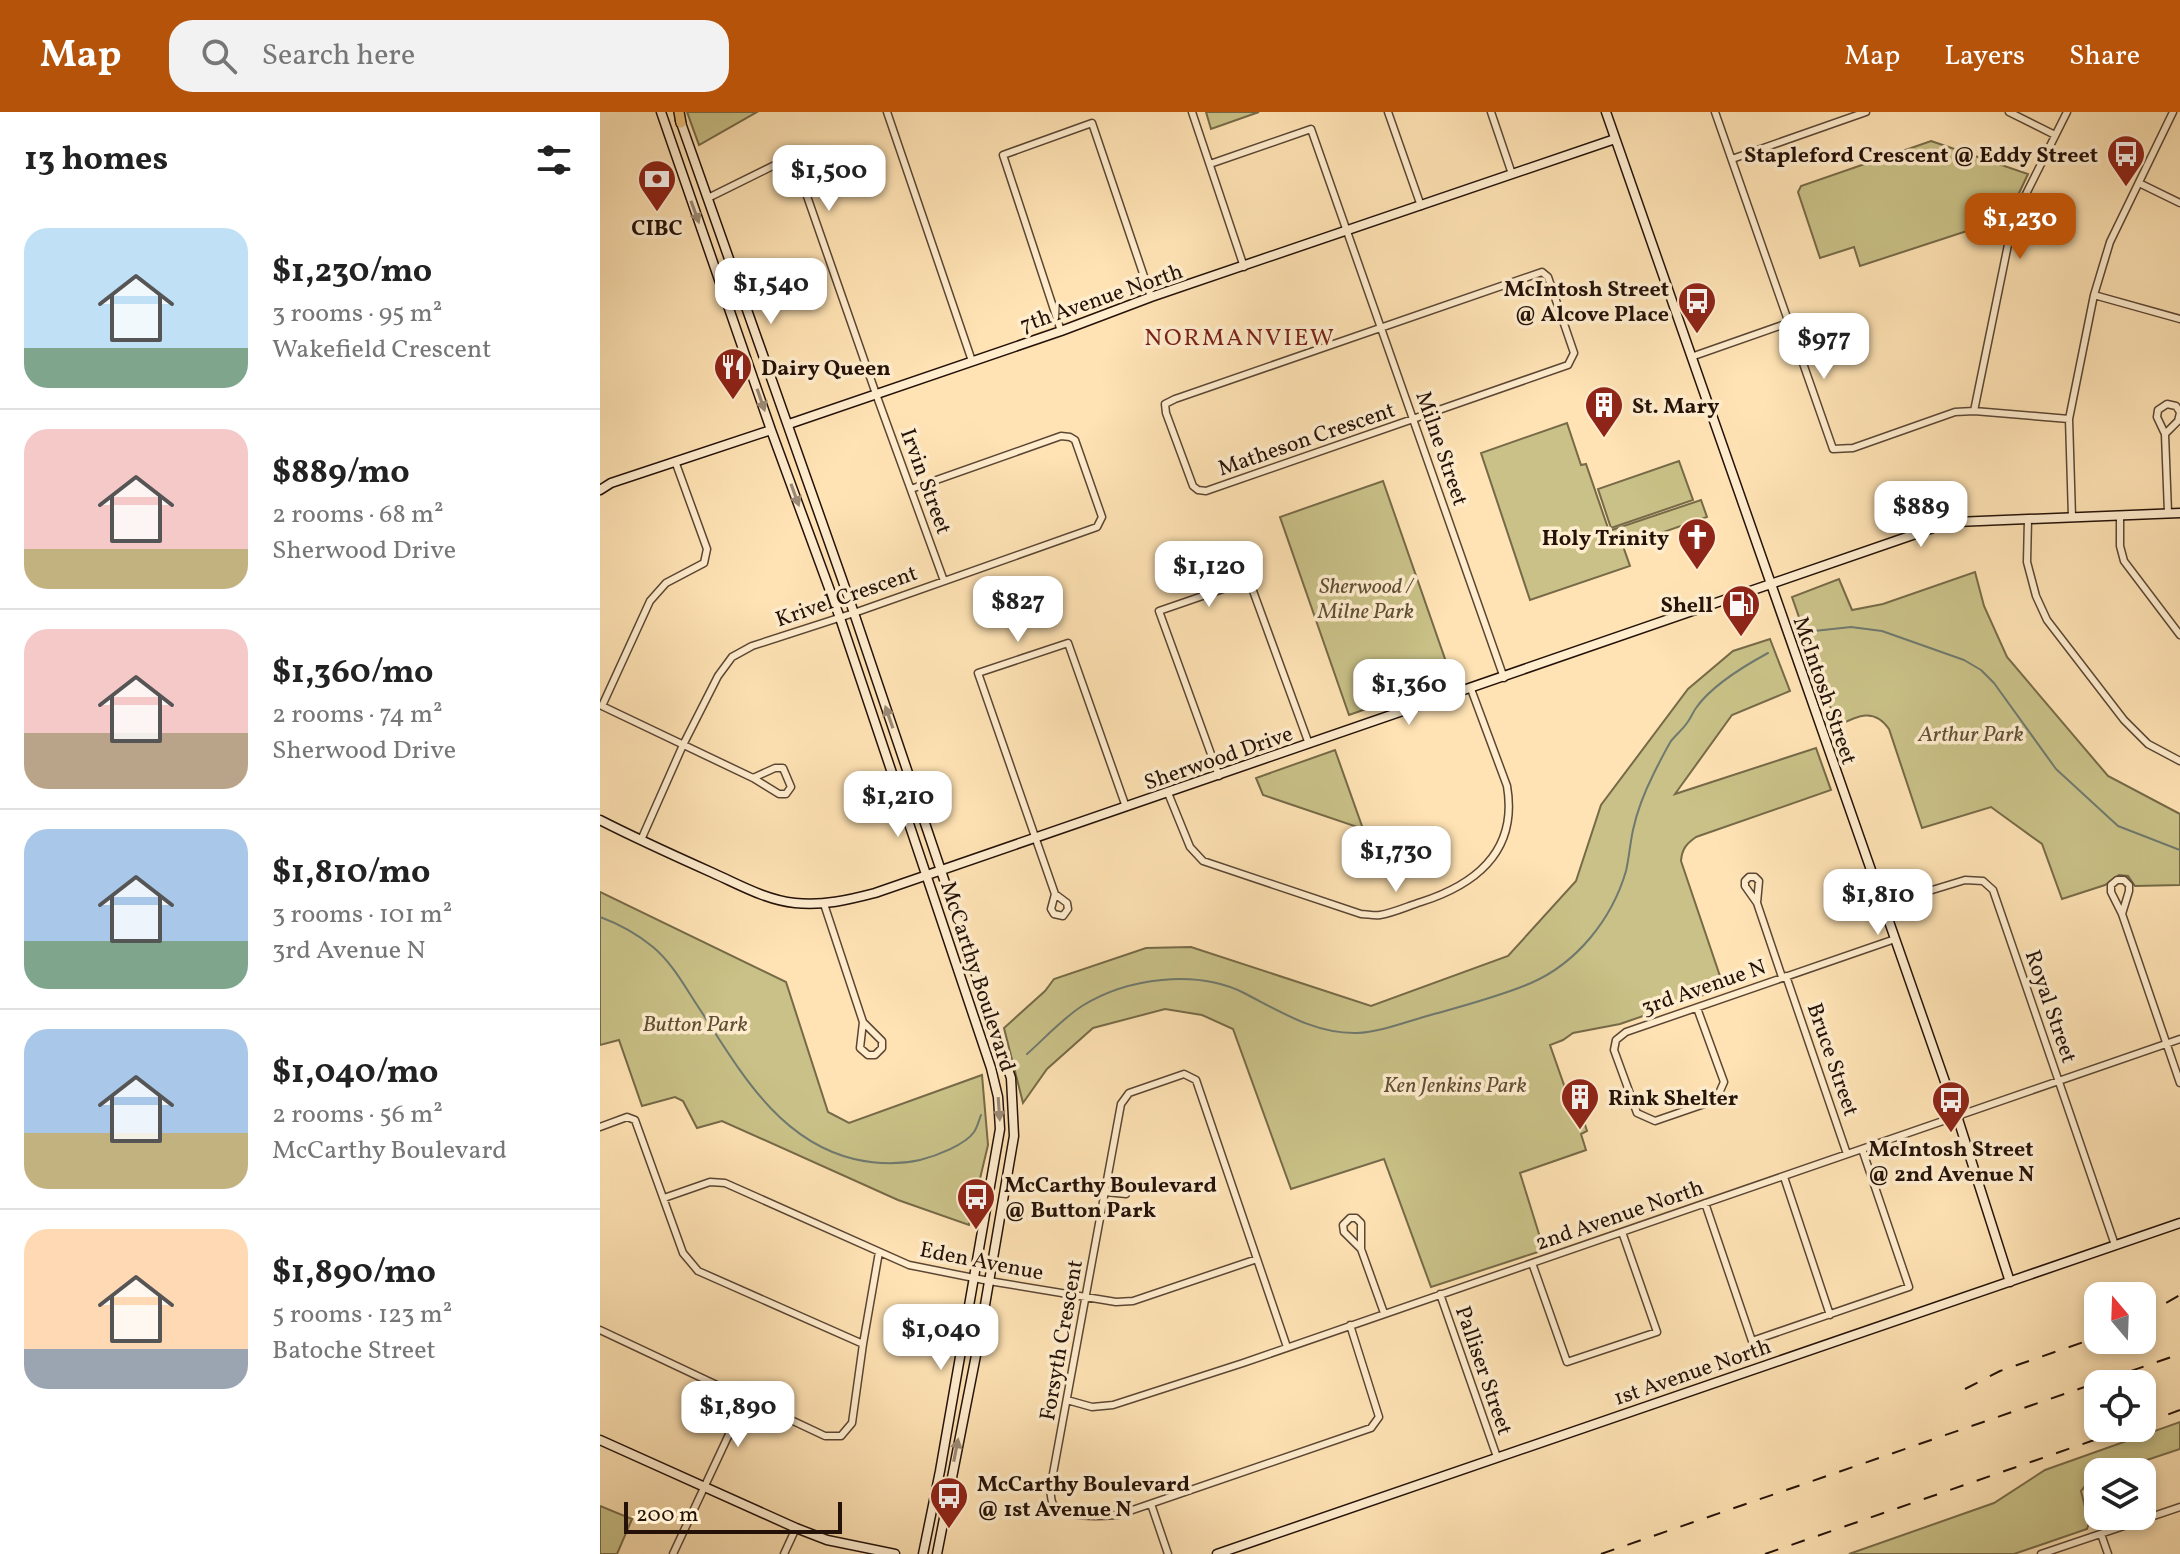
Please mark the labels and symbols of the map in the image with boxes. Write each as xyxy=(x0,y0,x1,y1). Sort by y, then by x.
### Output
bus stop icon: Stapleford Crescent @ Eddy Street xyxy=(2105,133,2147,188)
place label: Stapleford Crescent @ Eddy Street xyxy=(1744,141,2098,172)
pin: $1,500 xyxy=(764,145,894,213)
bank icon: CIBC xyxy=(636,158,678,213)
pin: $1,230 xyxy=(1955,193,2085,261)
one-way arrow xyxy=(689,200,702,224)
place label: CIBC xyxy=(631,214,683,245)
street label: 7th Avenue North xyxy=(1016,257,1187,342)
pin: $1,540 xyxy=(706,258,836,326)
place label: McIntosh Street @ Alcove Place xyxy=(1504,275,1669,331)
bus stop icon: McIntosh Street @ Alcove Place xyxy=(1676,280,1718,335)
pin: $977 xyxy=(1777,313,1871,381)
district label: NORMANVIEW xyxy=(1144,322,1336,356)
restaurant icon: Dairy Queen xyxy=(712,346,754,401)
place label: Dairy Queen xyxy=(761,354,891,385)
building icon: St. Mary xyxy=(1583,384,1625,439)
street label: Milne Street xyxy=(1407,387,1475,511)
one-way arrow xyxy=(755,388,767,412)
place label: St. Mary xyxy=(1632,392,1720,423)
street label: Matheson Crescent xyxy=(1214,395,1400,485)
street label: Irvin Street xyxy=(891,425,958,539)
pin: $889 xyxy=(1874,481,1968,549)
one-way arrow xyxy=(789,483,802,507)
church icon: Holy Trinity xyxy=(1676,516,1718,571)
place label: Holy Trinity xyxy=(1542,524,1670,555)
pin: $1,120 xyxy=(1144,541,1274,609)
street label: Krivel Crescent xyxy=(772,559,922,636)
park label: Sherwood / Milne Park xyxy=(1317,572,1415,628)
pin: $827 xyxy=(971,576,1065,644)
fuel station icon: Shell xyxy=(1720,583,1762,638)
place label: Shell xyxy=(1661,591,1713,622)
street label: McIntosh Street xyxy=(1784,613,1864,769)
pin: $1,360 xyxy=(1344,659,1474,727)
one-way arrow xyxy=(882,704,894,728)
street label: Sherwood Drive xyxy=(1140,719,1297,799)
park label: Arthur Park xyxy=(1917,720,2024,751)
pin: $1,210 xyxy=(833,771,963,839)
pin: $1,730 xyxy=(1331,826,1461,894)
pin: $1,810 xyxy=(1813,869,1943,937)
street label: McCarthy Boulevard xyxy=(931,877,1022,1076)
street label: Royal Street xyxy=(2016,946,2084,1068)
street label: 3rd Avenue N xyxy=(1637,953,1770,1024)
street label: Bruce Street xyxy=(1798,999,1866,1121)
park label: Button Park xyxy=(642,1010,748,1041)
park label: Ken Jenkins Park xyxy=(1383,1071,1527,1102)
building icon: Rink Shelter xyxy=(1559,1076,1601,1131)
bus stop icon: McIntosh Street @ 2nd Avenue N xyxy=(1930,1079,1972,1134)
place label: Rink Shelter xyxy=(1608,1084,1739,1115)
one-way arrow xyxy=(993,1097,1006,1122)
place label: McIntosh Street @ 2nd Avenue N xyxy=(1868,1135,2034,1191)
place label: McCarthy Boulevard @ Button Park xyxy=(1004,1171,1217,1227)
street label: 2nd Avenue North xyxy=(1531,1173,1708,1260)
bus stop icon: McCarthy Boulevard @ Button Park xyxy=(955,1176,997,1231)
street label: Eden Avenue xyxy=(917,1235,1046,1290)
street label: Forsyth Crescent xyxy=(1033,1257,1092,1423)
north arrow xyxy=(2084,1282,2156,1354)
street label: Palliser Street xyxy=(1446,1302,1519,1440)
pin: $1,040 xyxy=(876,1304,1006,1372)
street label: 1st Avenue North xyxy=(1610,1332,1776,1415)
pin: $1,890 xyxy=(673,1381,803,1449)
one-way arrow xyxy=(950,1437,963,1462)
place label: McCarthy Boulevard @ 1st Avenue N xyxy=(977,1470,1190,1526)
bus stop icon: McCarthy Boulevard @ 1st Avenue N xyxy=(928,1475,970,1530)
scale bar xyxy=(624,1498,842,1534)

